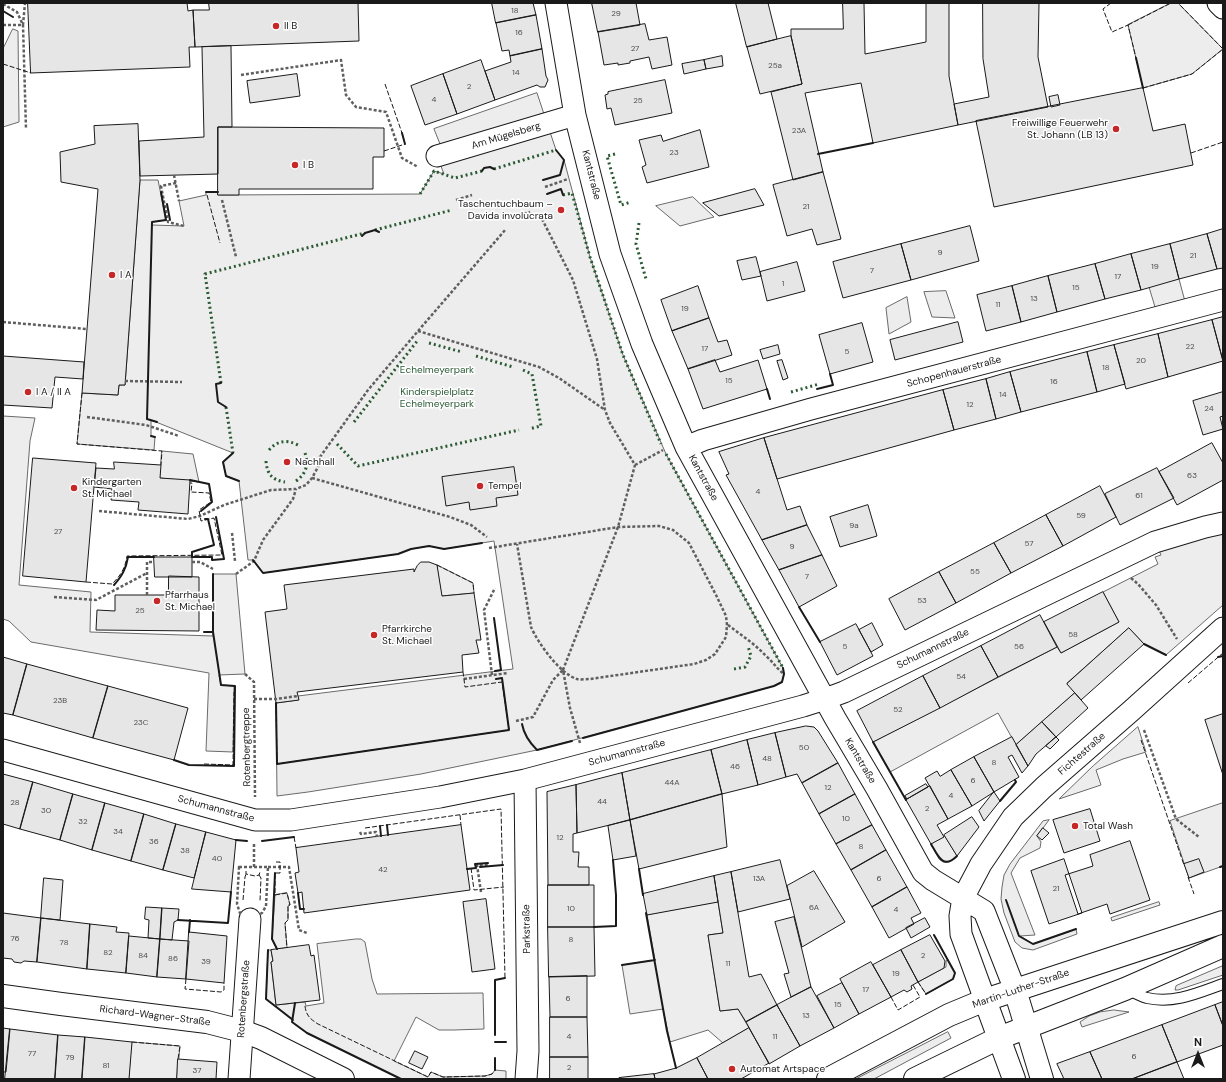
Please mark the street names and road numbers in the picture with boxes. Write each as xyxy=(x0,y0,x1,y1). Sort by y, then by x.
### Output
street label: Am Mügelsberg xyxy=(470,120,542,152)
street label: Kantstraße xyxy=(579,149,603,201)
street label: Schopenhauerstraße xyxy=(906,354,1002,390)
street label: Kantstraße xyxy=(685,453,721,503)
street label: Schumannstraße xyxy=(895,626,971,672)
street label: Rotenbergtreppe xyxy=(240,707,254,787)
street label: Fichtestraße xyxy=(1056,730,1108,778)
street label: Kantstraße xyxy=(842,736,878,786)
street label: Schumannstraße xyxy=(587,737,667,769)
street label: Schumannstraße xyxy=(176,793,256,825)
street label: Parkstraße xyxy=(521,904,533,954)
street label: Rotenbergstraße xyxy=(235,960,253,1038)
street label: Martin-Luther-Straße xyxy=(971,967,1071,1011)
street label: Richard-Wagner-Straße xyxy=(99,1003,211,1029)

